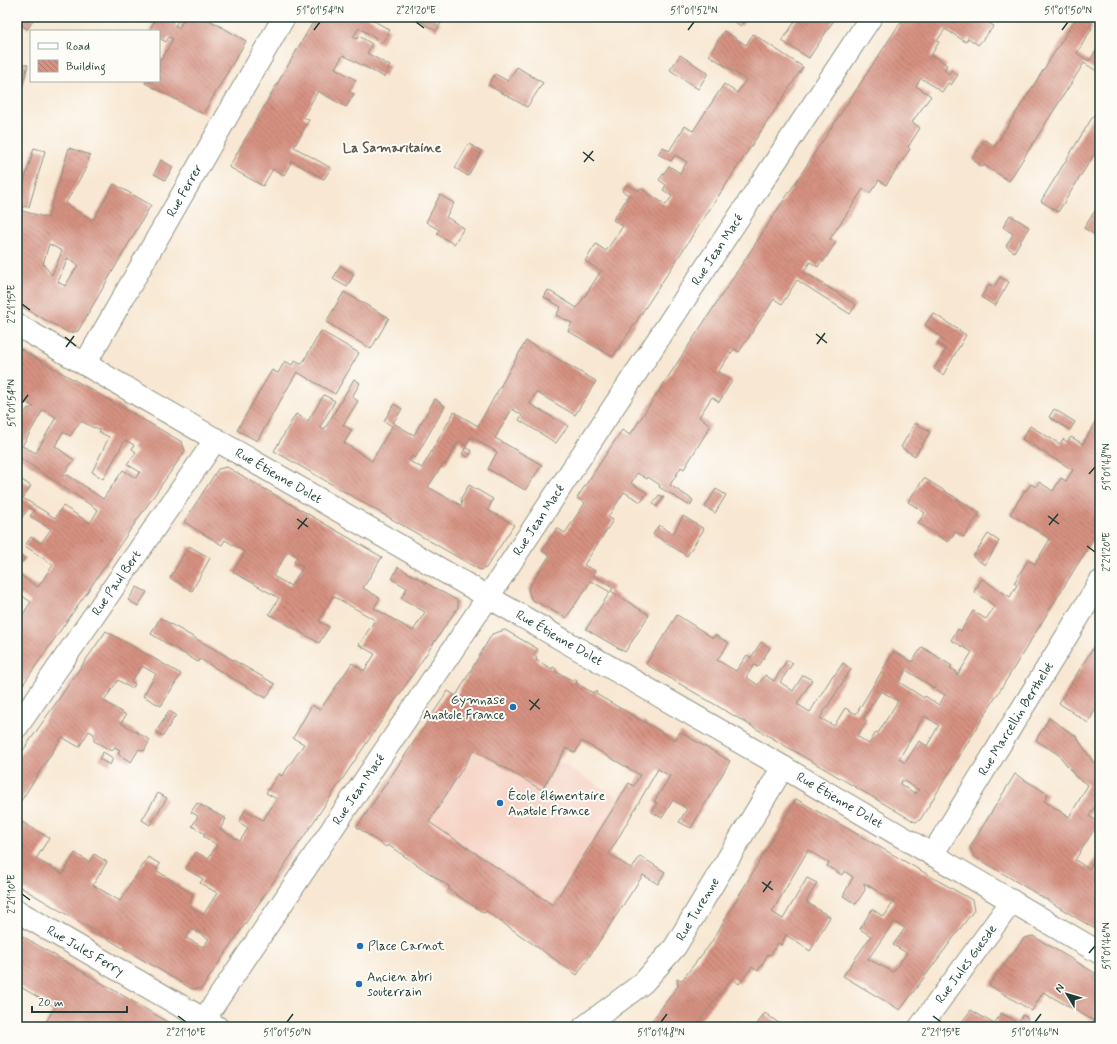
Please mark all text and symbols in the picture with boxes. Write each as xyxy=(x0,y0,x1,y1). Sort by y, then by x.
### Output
text: 51°01'54"N xyxy=(296,4,344,18)
text: 2°21'20"E xyxy=(396,4,436,18)
text: 51°01'52"N xyxy=(670,4,718,18)
text: 51°01'50"N xyxy=(1044,4,1092,18)
legend xyxy=(30,30,160,82)
text: Road xyxy=(66,39,90,55)
text: Building xyxy=(66,59,106,76)
district label: La Samaritaine xyxy=(343,139,441,157)
street label: Rue Ferrer xyxy=(163,161,207,220)
street label: Rue Jean Macé xyxy=(688,211,747,289)
text: 2°21'15"E xyxy=(5,284,19,323)
text: 51°01'54"N xyxy=(5,379,19,427)
text: 51°01'48"N xyxy=(1100,443,1114,491)
street label: Rue Étienne Dolet xyxy=(232,444,325,508)
street label: Rue Jean Macé xyxy=(509,481,569,559)
text: 2°21'20"E xyxy=(1100,532,1114,572)
street label: Rue Paul Bert xyxy=(88,547,145,619)
street label: Rue Étienne Dolet xyxy=(513,606,606,670)
street label: Rue Marcellin Berthelot xyxy=(974,659,1057,779)
place label: Gymnase Anatole France xyxy=(423,692,505,724)
marker: Gymnase Anatole France xyxy=(508,702,518,712)
street label: Rue Jean Macé xyxy=(329,750,389,828)
street label: Rue Étienne Dolet xyxy=(793,768,886,832)
place label: École élémentaire Anatole France xyxy=(508,787,605,820)
marker: École élémentaire Anatole France xyxy=(495,798,505,808)
text: 2°21'10"E xyxy=(5,874,19,914)
street label: Rue Turenne xyxy=(672,874,723,944)
street label: Rue Jules Guesde xyxy=(931,921,1001,1007)
street label: Rue Jules Ferry xyxy=(44,922,127,980)
text: 51°01'46"N xyxy=(1100,922,1114,970)
place label: Place Carnot xyxy=(368,938,445,955)
marker: Place Carnot xyxy=(355,941,365,951)
place label: Ancien abri souterrain xyxy=(367,969,432,1001)
north arrow xyxy=(1047,974,1087,1014)
marker: Ancien abri souterrain xyxy=(354,979,364,989)
text: N xyxy=(1052,981,1068,996)
scale bar xyxy=(32,988,127,1014)
text: 20 m xyxy=(38,995,64,1011)
text: 2°21'10"E xyxy=(166,1026,206,1040)
text: 51°01'50"N xyxy=(263,1026,311,1040)
text: 51°01'48"N xyxy=(637,1026,685,1040)
text: 2°21'15"E xyxy=(922,1026,961,1040)
text: 51°01'46"N xyxy=(1011,1026,1059,1040)

